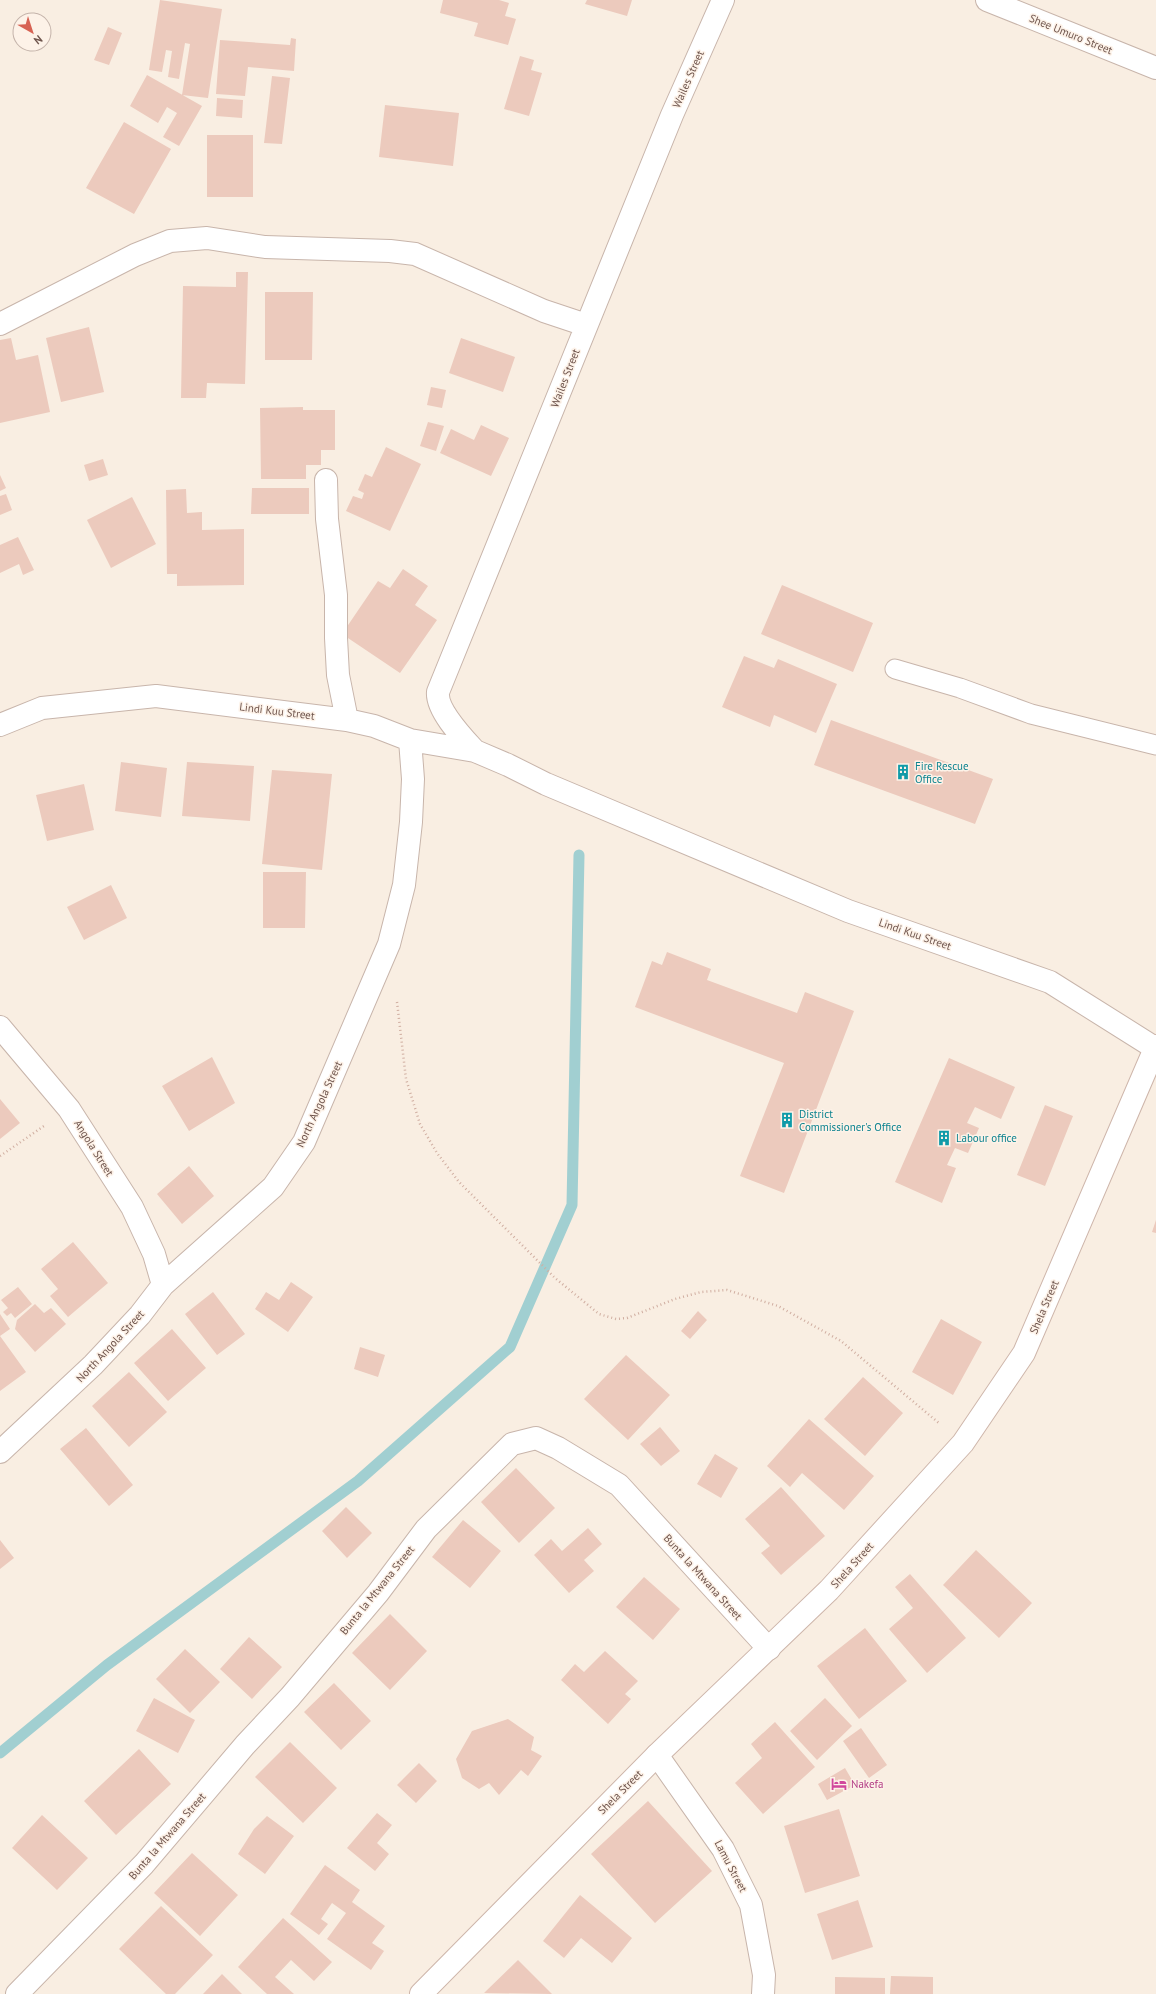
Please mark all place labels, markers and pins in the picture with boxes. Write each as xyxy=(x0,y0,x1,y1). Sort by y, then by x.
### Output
place label: Fire Rescue Office xyxy=(915,759,969,786)
building icon: Fire Rescue Office xyxy=(894,763,912,781)
place label: District Commissioner's Office xyxy=(799,1107,902,1134)
building icon: District Commissioner's Office xyxy=(778,1111,796,1129)
building icon: Labour office xyxy=(935,1129,953,1147)
place label: Labour office xyxy=(956,1131,1017,1145)
hotel icon: Nakefa xyxy=(830,1775,848,1793)
place label: Nakefa xyxy=(851,1777,884,1791)

